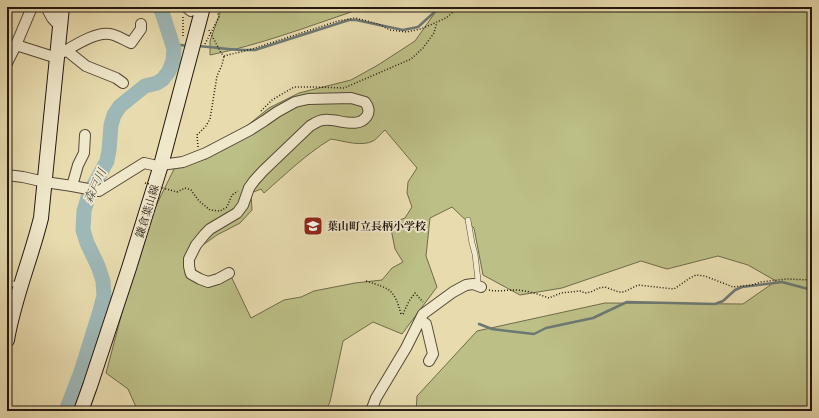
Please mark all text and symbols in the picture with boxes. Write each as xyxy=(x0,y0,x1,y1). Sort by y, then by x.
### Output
water label: 森戸川 xyxy=(80,164,110,205)
street label: 鎌倉葉山線 xyxy=(132,183,162,239)
school or university icon: 葉山町立長柄小学校 xyxy=(302,215,324,237)
place label: 葉山町立長柄小学校 xyxy=(327,219,426,233)

